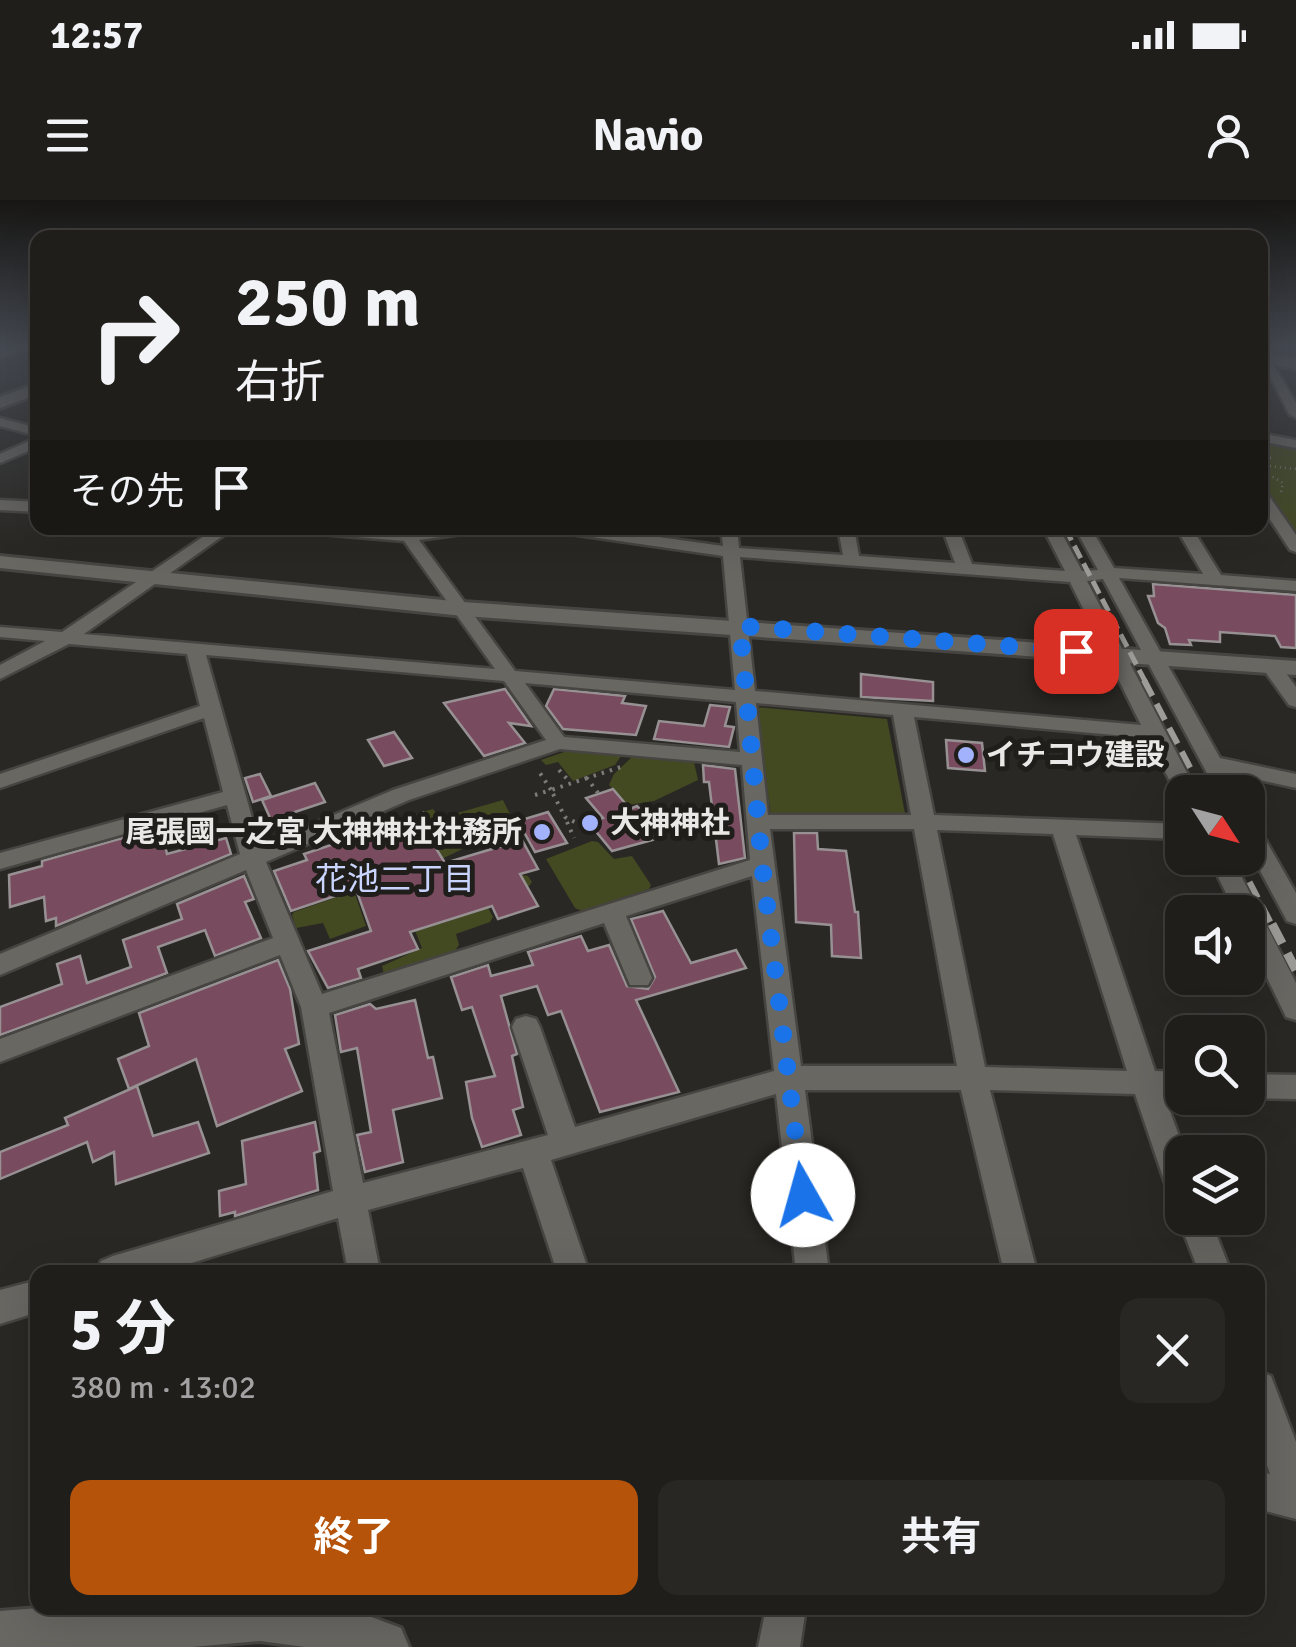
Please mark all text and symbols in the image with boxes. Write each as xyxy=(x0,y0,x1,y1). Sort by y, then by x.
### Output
text: 12:57 xyxy=(50,12,143,59)
icon: menu xyxy=(40,108,95,163)
text: Navio xyxy=(592,108,704,163)
icon: person xyxy=(1201,108,1256,163)
text: 250 m xyxy=(235,259,420,345)
icon: right xyxy=(70,270,200,400)
text: 右折 xyxy=(235,355,325,410)
icon: arrive xyxy=(204,460,259,515)
text: その先 xyxy=(70,468,184,515)
pin xyxy=(1034,609,1119,694)
icon: arrive xyxy=(1049,624,1104,679)
place label: イチコウ建設 xyxy=(986,737,1165,774)
marker: イチコウ建設 xyxy=(955,744,977,766)
north arrow xyxy=(1165,775,1265,875)
map controls xyxy=(1165,775,1265,1235)
place label: 大神神社 xyxy=(610,805,730,842)
marker: 大神神社 xyxy=(579,812,601,834)
place label: 尾張國一之宮 大神神社社務所 xyxy=(125,814,522,851)
marker: 尾張國一之宮 大神神社社務所 xyxy=(531,821,553,843)
district label: 花池二丁目 xyxy=(315,860,475,899)
button: sound xyxy=(1165,895,1265,995)
button: search xyxy=(1165,1015,1265,1115)
button: layers xyxy=(1165,1135,1265,1235)
position arrow xyxy=(751,1143,855,1247)
text: 5 分 xyxy=(70,1293,176,1367)
button: close xyxy=(1120,1298,1225,1403)
text: 380 m · 13:02 xyxy=(70,1368,256,1407)
button: 終了 xyxy=(70,1480,638,1595)
button: 共有 xyxy=(658,1480,1225,1595)

